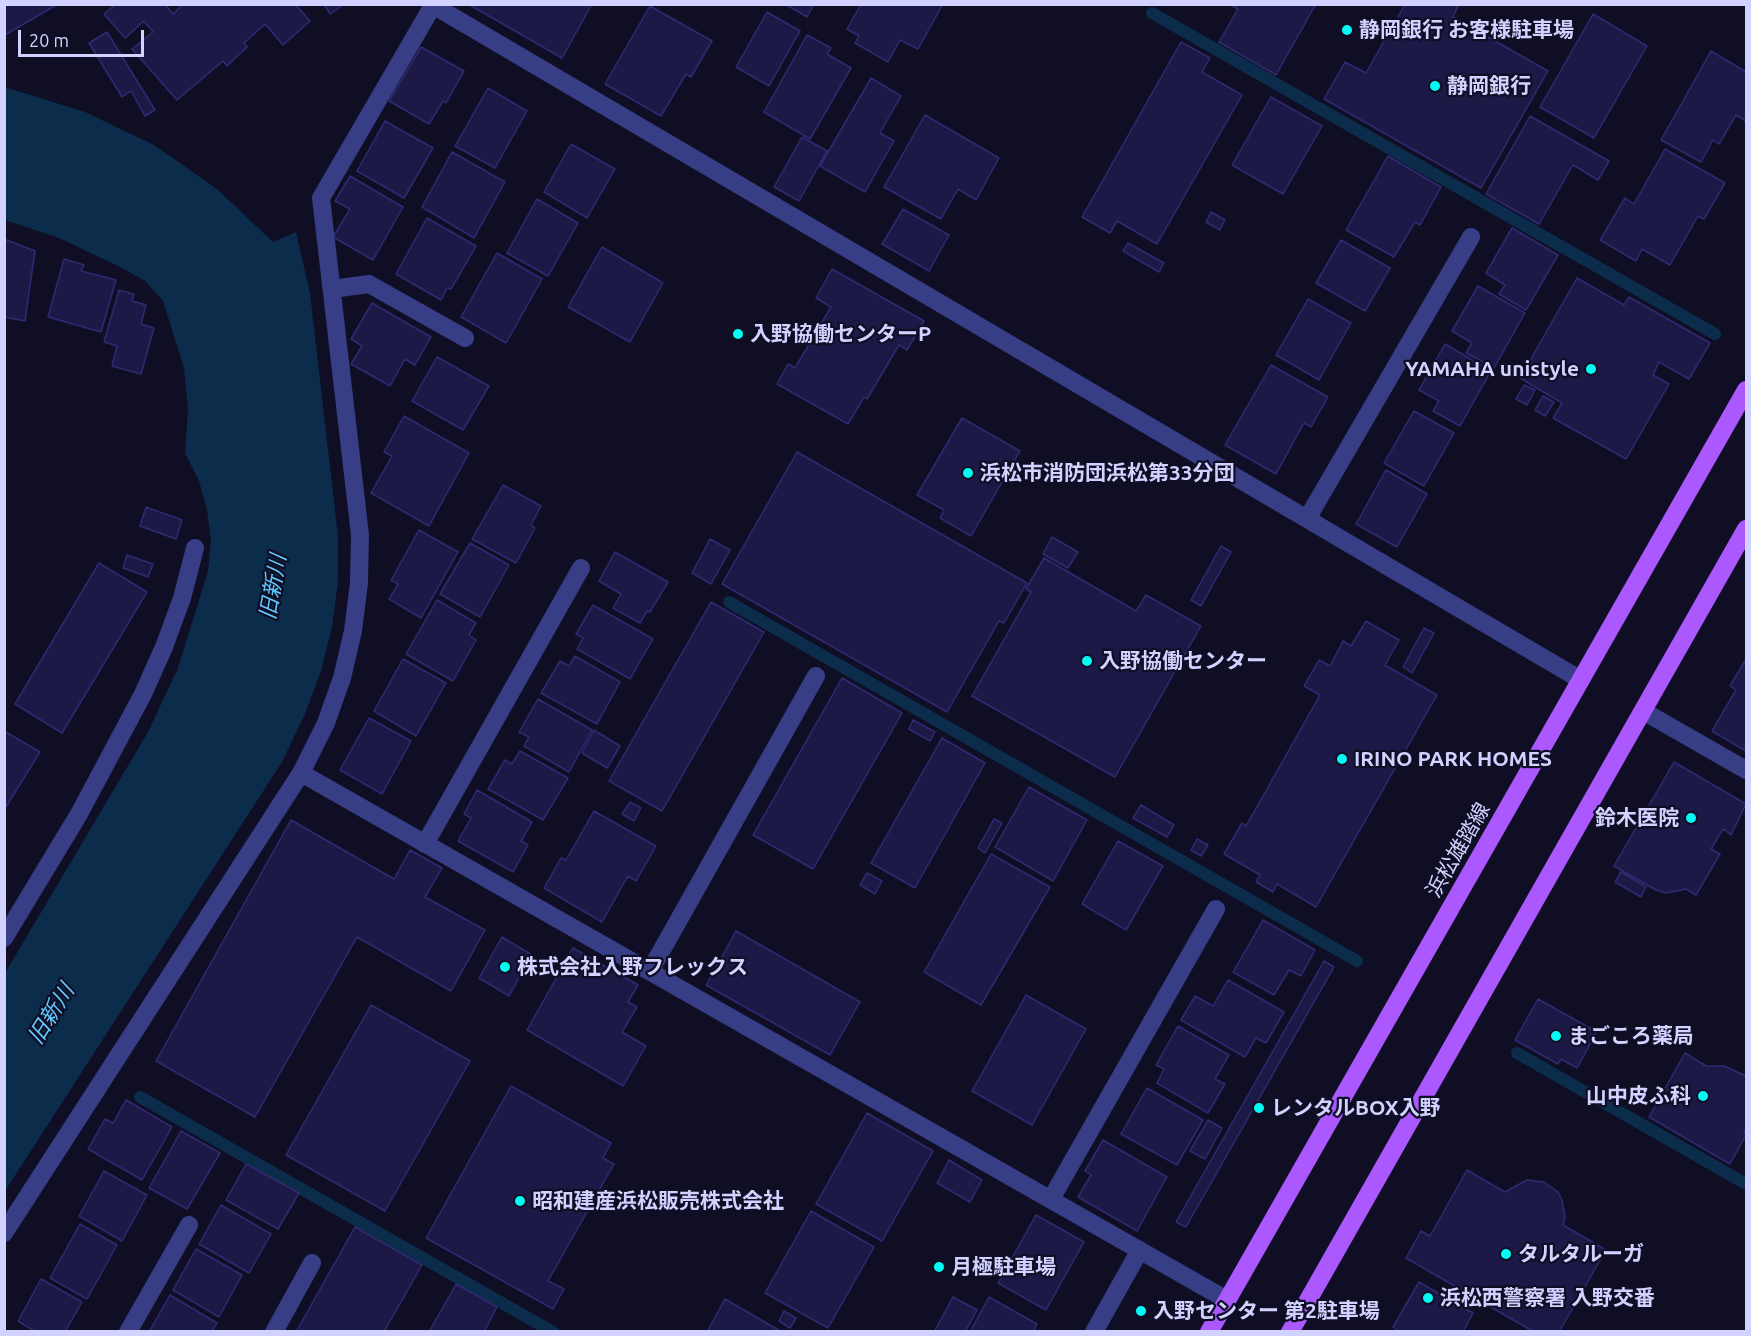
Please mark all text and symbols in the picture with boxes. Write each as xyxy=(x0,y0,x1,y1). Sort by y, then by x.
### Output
place label: 静岡銀行 お客様駐車場 xyxy=(1359,17,1574,43)
scale bar xyxy=(21,18,147,56)
marker: 静岡銀行 お客様駐車場 xyxy=(1340,23,1354,37)
text: 20 m xyxy=(29,30,69,50)
place label: 静岡銀行 xyxy=(1447,73,1531,99)
marker: 静岡銀行 xyxy=(1428,79,1442,93)
place label: 入野協働センターP xyxy=(750,321,931,347)
marker: 入野協働センターP xyxy=(731,327,745,341)
place label: YAMAHA unistyle xyxy=(1405,356,1579,382)
marker: YAMAHA unistyle xyxy=(1584,362,1598,376)
place label: 浜松市消防団浜松第33分団 xyxy=(980,460,1235,486)
marker: 浜松市消防団浜松第33分団 xyxy=(961,466,975,480)
water label: 旧新川 xyxy=(254,552,292,622)
place label: 入野協働センター xyxy=(1099,648,1267,674)
marker: 入野協働センター xyxy=(1080,654,1094,668)
place label: IRINO PARK HOMES xyxy=(1354,746,1552,772)
marker: IRINO PARK HOMES xyxy=(1335,752,1349,766)
street label: 浜松雄踏線 xyxy=(1421,798,1495,902)
place label: 鈴木医院 xyxy=(1595,805,1679,831)
marker: 鈴木医院 xyxy=(1684,811,1698,825)
place label: 株式会社入野フレックス xyxy=(517,954,748,980)
marker: 株式会社入野フレックス xyxy=(498,960,512,974)
water label: 旧新川 xyxy=(22,979,80,1049)
place label: まごころ薬局 xyxy=(1568,1023,1694,1049)
marker: まごころ薬局 xyxy=(1549,1029,1563,1043)
place label: 山中皮ふ科 xyxy=(1586,1083,1691,1109)
marker: 山中皮ふ科 xyxy=(1696,1089,1710,1103)
place label: レンタルBOX入野 xyxy=(1271,1095,1441,1121)
marker: レンタルBOX入野 xyxy=(1252,1101,1266,1115)
place label: 昭和建産浜松販売株式会社 xyxy=(532,1188,784,1214)
marker: 昭和建産浜松販売株式会社 xyxy=(513,1194,527,1208)
place label: タルタルーガ xyxy=(1518,1241,1644,1267)
marker: タルタルーガ xyxy=(1499,1247,1513,1261)
place label: 月極駐車場 xyxy=(951,1254,1056,1280)
marker: 月極駐車場 xyxy=(932,1260,946,1274)
place label: 浜松西警察署 入野交番 xyxy=(1440,1285,1655,1311)
marker: 浜松西警察署 入野交番 xyxy=(1421,1291,1435,1305)
place label: 入野センター 第2駐車場 xyxy=(1153,1298,1380,1324)
marker: 入野センター 第2駐車場 xyxy=(1134,1304,1148,1318)

